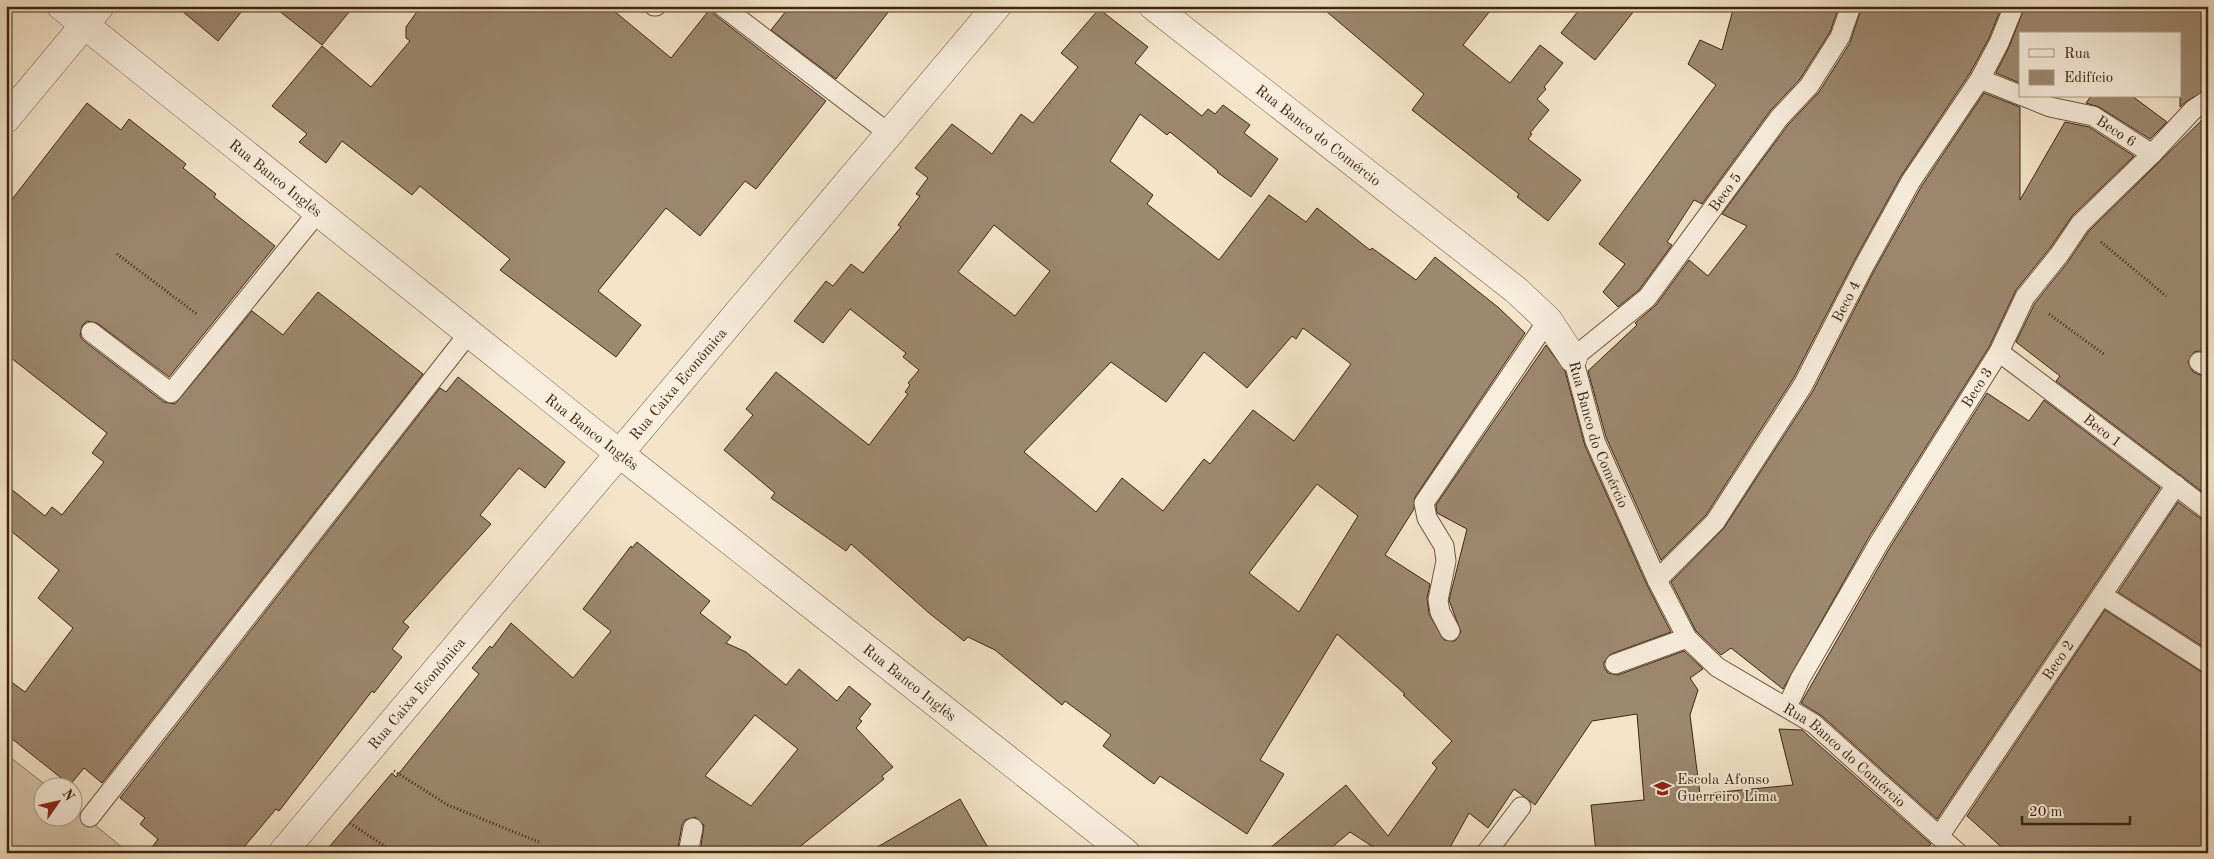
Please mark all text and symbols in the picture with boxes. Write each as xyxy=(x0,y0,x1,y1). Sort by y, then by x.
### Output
legend xyxy=(2019,32,2182,98)
text: Rua xyxy=(2064,47,2091,62)
text: Edifício xyxy=(2064,71,2113,86)
street label: Rua Banco do Comércio xyxy=(1252,83,1383,190)
street label: Beco 6 xyxy=(2093,114,2138,151)
street label: Rua Banco Inglês xyxy=(225,138,324,221)
street label: Beco 5 xyxy=(1707,171,1745,215)
street label: Beco 4 xyxy=(1831,279,1864,325)
street label: Rua Caixa Econômica xyxy=(628,326,731,444)
street label: Rua Banco do Comércio xyxy=(1565,360,1630,511)
street label: Beco 3 xyxy=(1960,365,1996,411)
street label: Rua Banco Inglês xyxy=(542,392,641,474)
street label: Beco 1 xyxy=(2080,412,2124,451)
street label: Rua Caixa Econômica xyxy=(367,635,470,753)
street label: Beco 2 xyxy=(2041,638,2078,683)
street label: Rua Banco Inglês xyxy=(859,642,958,725)
street label: Rua Banco do Comércio xyxy=(1780,702,1908,811)
place label: Escola Afonso Guerreiro Lima xyxy=(1677,773,1778,805)
north arrow xyxy=(32,776,82,826)
school or university icon: Escola Afonso Guerreiro Lima xyxy=(1653,778,1673,798)
text: N xyxy=(59,787,77,804)
scale bar xyxy=(2022,794,2129,826)
text: 20 m xyxy=(2029,805,2063,820)

